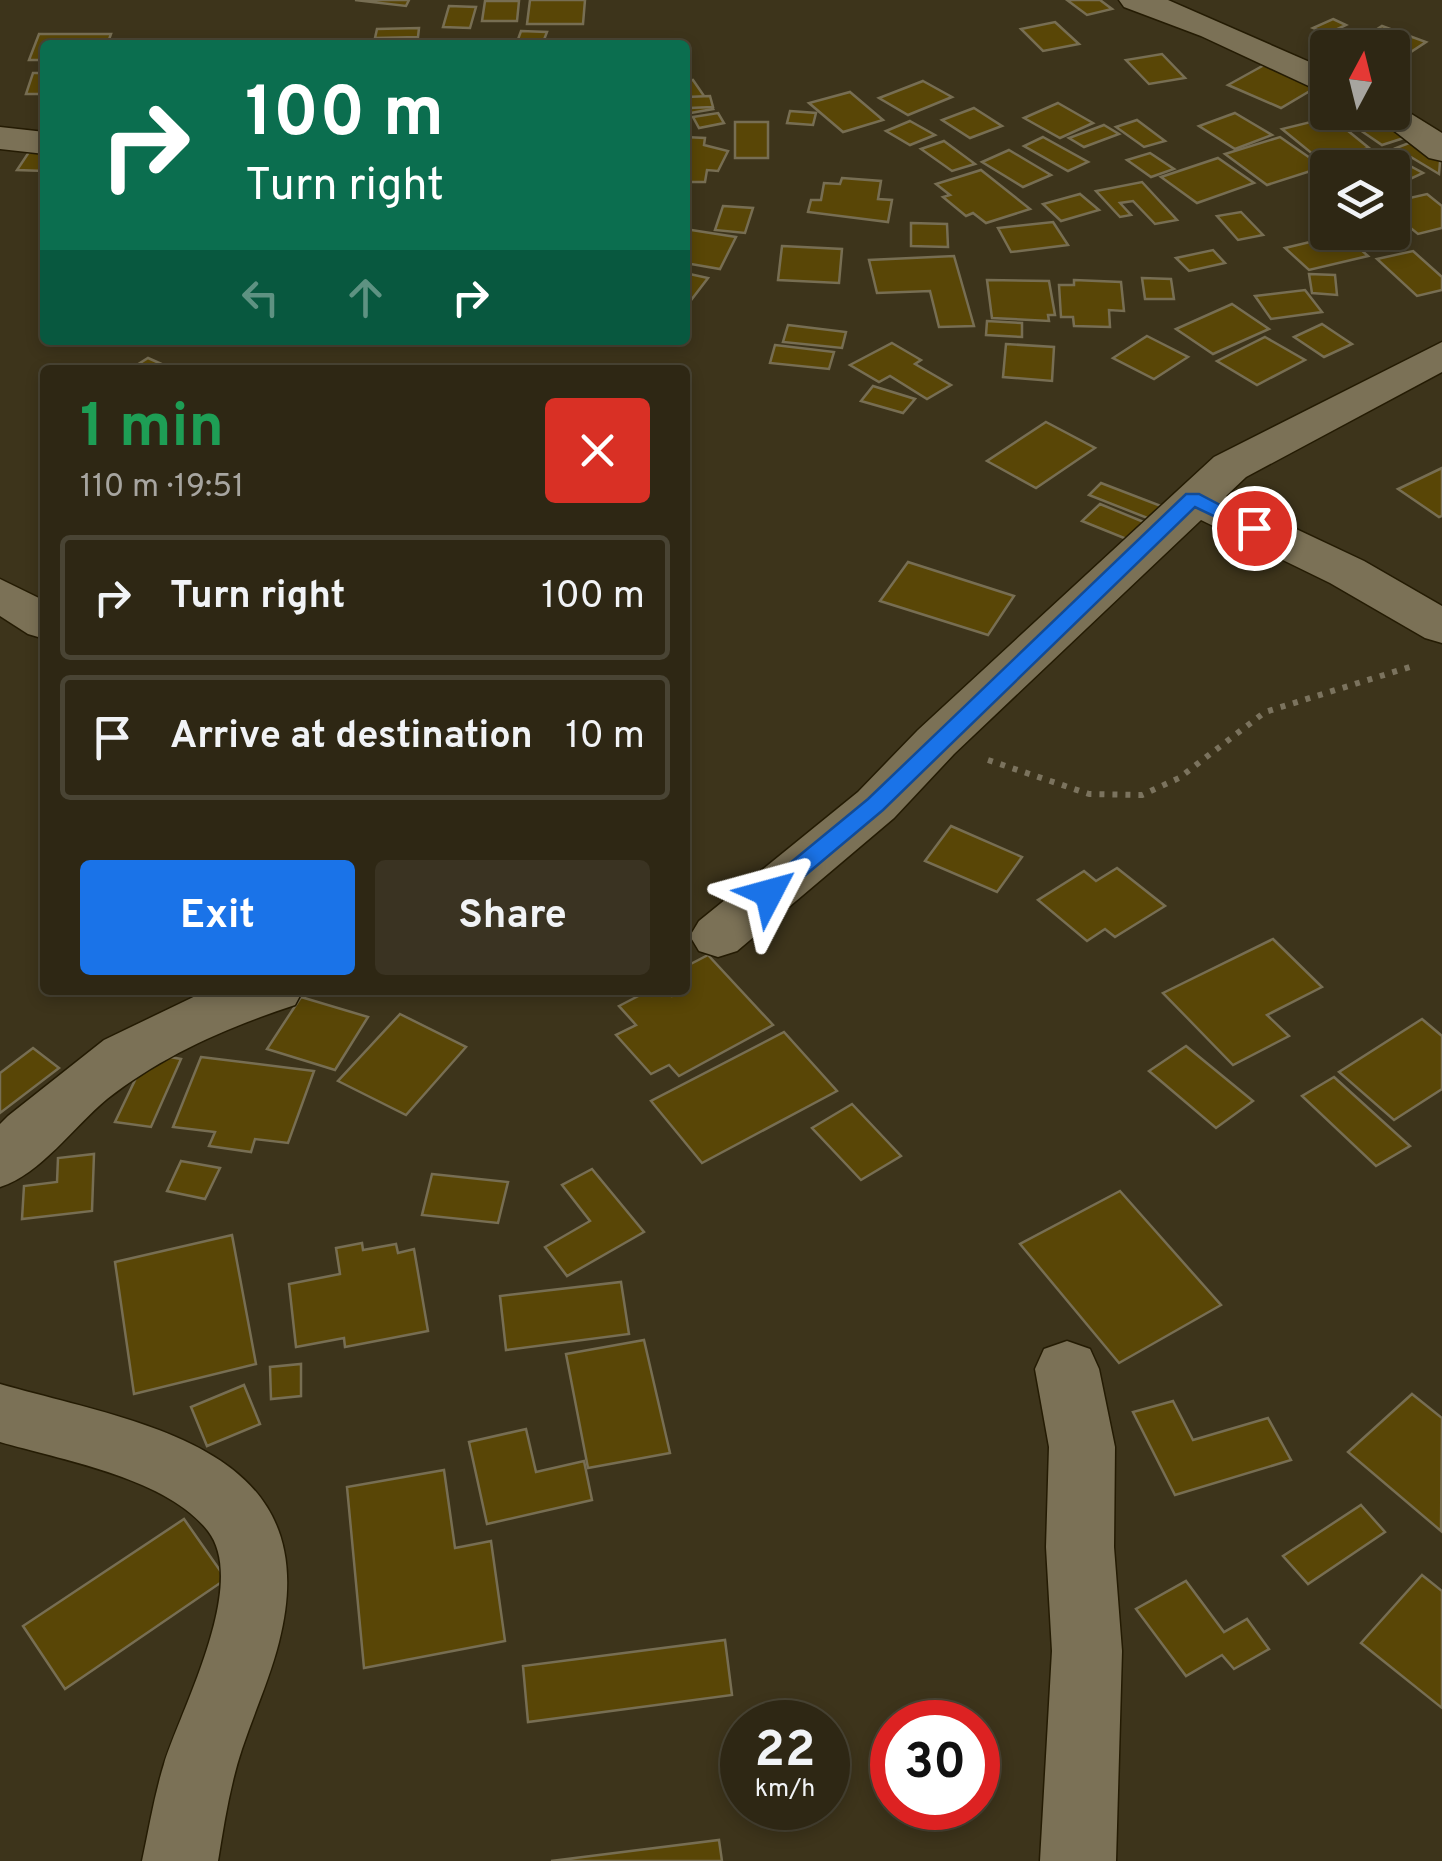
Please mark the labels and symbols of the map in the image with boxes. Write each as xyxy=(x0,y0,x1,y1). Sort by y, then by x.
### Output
north arrow xyxy=(1310,30,1410,130)
pin xyxy=(1212,486,1297,571)
position arrow xyxy=(717,841,821,945)
speed limit sign: 30 xyxy=(870,1700,1000,1830)

